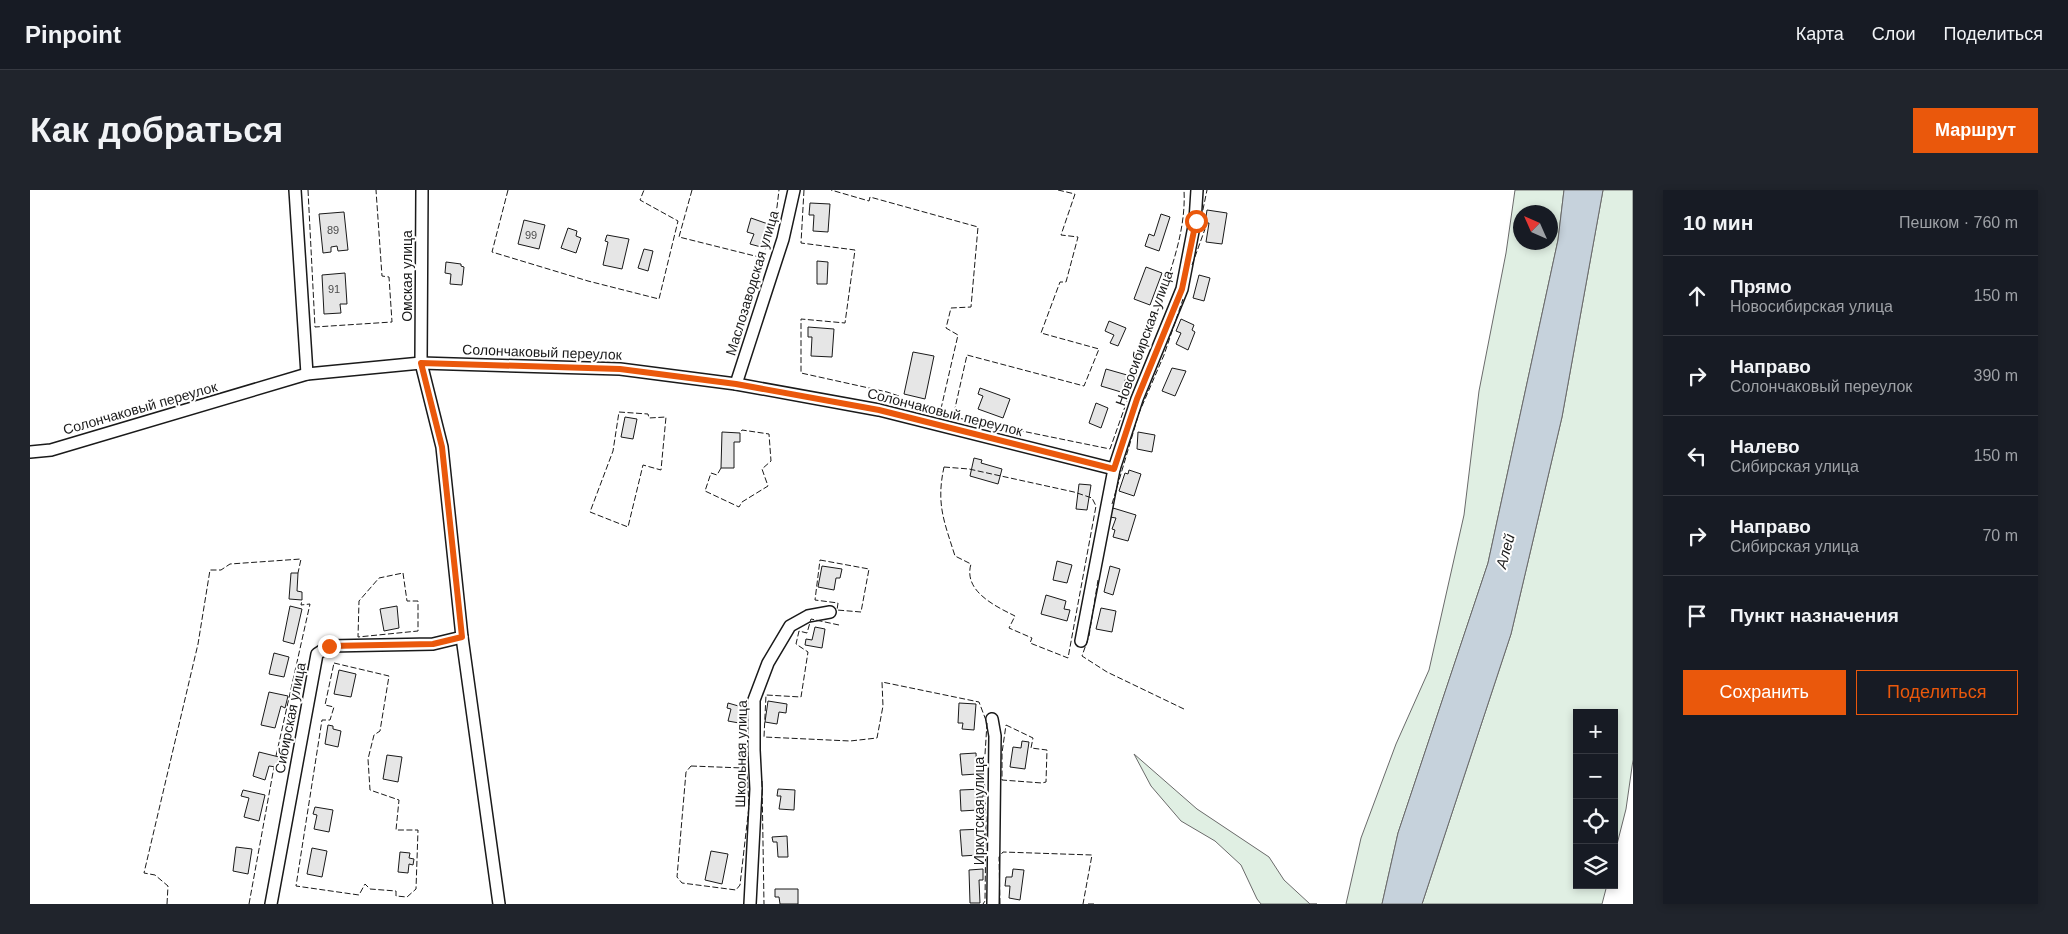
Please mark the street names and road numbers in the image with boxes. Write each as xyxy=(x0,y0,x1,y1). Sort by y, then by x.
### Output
street label: Маслозаводская улица xyxy=(722,208,782,357)
street label: Омская улица xyxy=(399,230,415,322)
street label: Новосибирская улица xyxy=(1112,268,1176,408)
street label: Солончаковый переулок xyxy=(462,341,623,363)
street label: Солончаковый переулок xyxy=(61,378,220,438)
street label: Солончаковый переулок xyxy=(866,385,1025,439)
street label: Сибирская улица xyxy=(271,661,309,775)
street label: Школьная улица xyxy=(732,700,750,808)
street label: Иркутская улица xyxy=(971,757,987,865)

